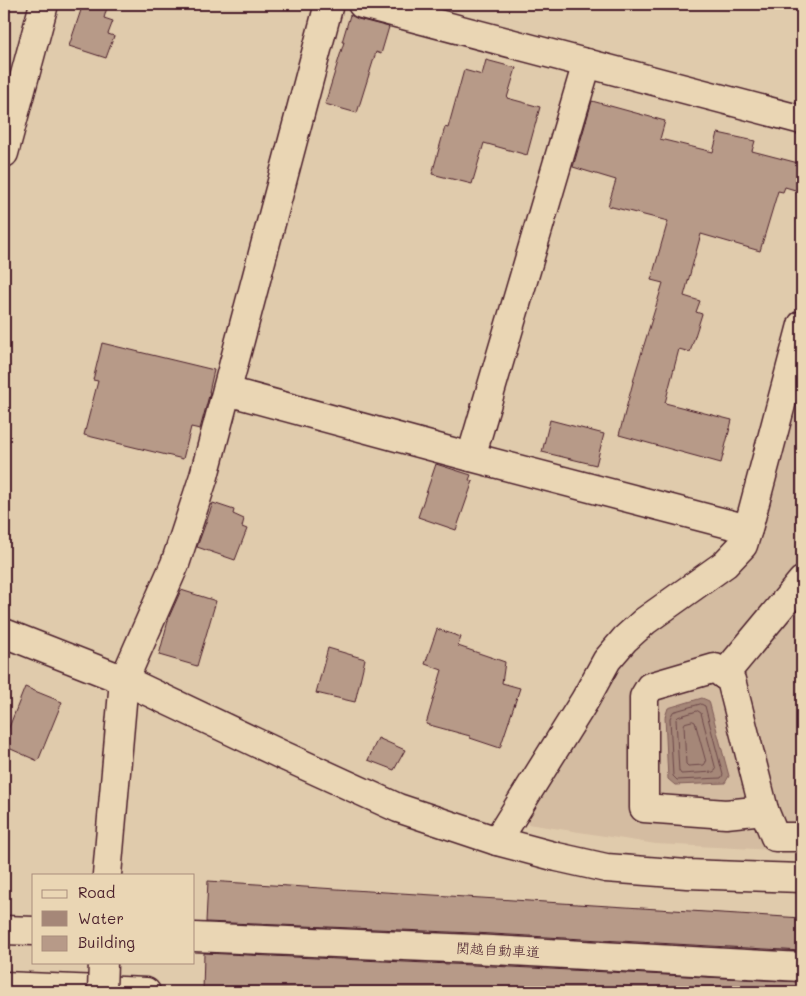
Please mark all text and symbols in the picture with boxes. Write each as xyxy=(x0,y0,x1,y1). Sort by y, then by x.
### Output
legend xyxy=(32,874,195,964)
text: Road xyxy=(78,882,115,902)
text: Water xyxy=(78,908,124,928)
text: Building xyxy=(78,932,135,952)
street label: 関越自動車道 xyxy=(456,938,540,961)

